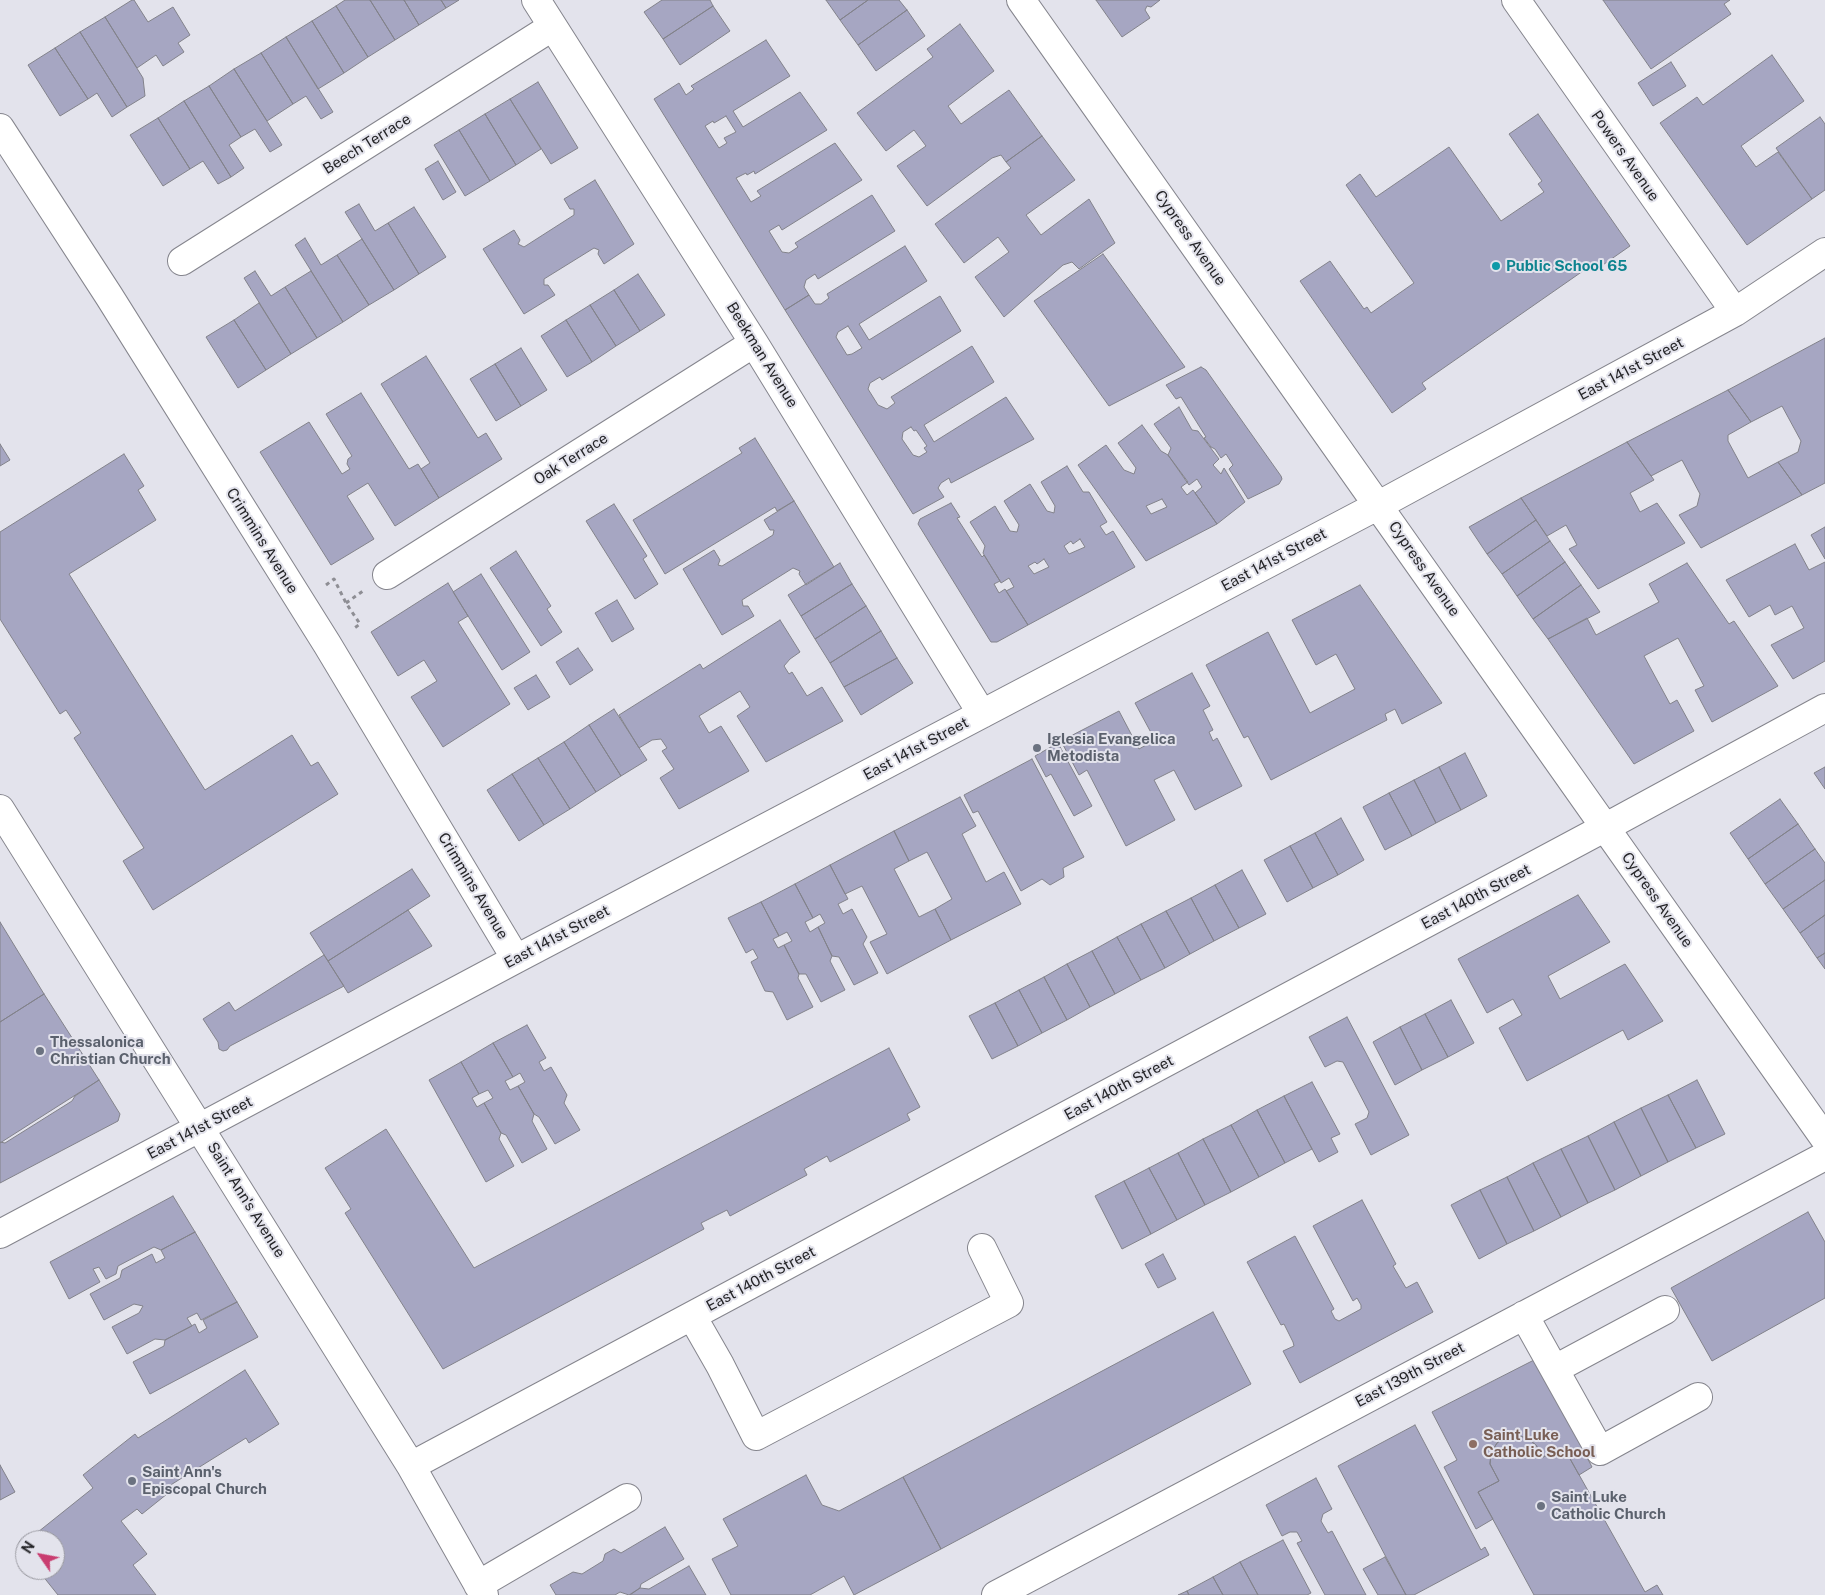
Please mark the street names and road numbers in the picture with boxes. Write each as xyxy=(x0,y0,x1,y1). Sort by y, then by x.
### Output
street label: Powers Avenue xyxy=(1587,107,1663,205)
street label: Beech Terrace xyxy=(320,110,414,178)
street label: Cypress Avenue xyxy=(1151,187,1229,289)
street label: Beekman Avenue xyxy=(722,299,802,411)
street label: East 141st Street xyxy=(1575,334,1687,404)
street label: Oak Terrace xyxy=(531,429,611,489)
street label: Crimmins Avenue xyxy=(222,485,302,597)
street label: Cypress Avenue xyxy=(1385,518,1463,620)
street label: East 141st Street xyxy=(1218,525,1330,595)
street label: East 141st Street xyxy=(860,714,972,784)
street label: Crimmins Avenue xyxy=(434,829,512,943)
street label: Cypress Avenue xyxy=(1618,849,1696,951)
street label: East 140th Street xyxy=(1418,861,1534,933)
street label: East 141st Street xyxy=(501,902,613,972)
street label: East 140th Street xyxy=(1061,1052,1177,1124)
street label: East 141st Street xyxy=(144,1093,256,1163)
street label: Saint Ann's Avenue xyxy=(203,1139,289,1261)
street label: East 140th Street xyxy=(703,1243,819,1315)
street label: East 139th Street xyxy=(1352,1339,1468,1411)

